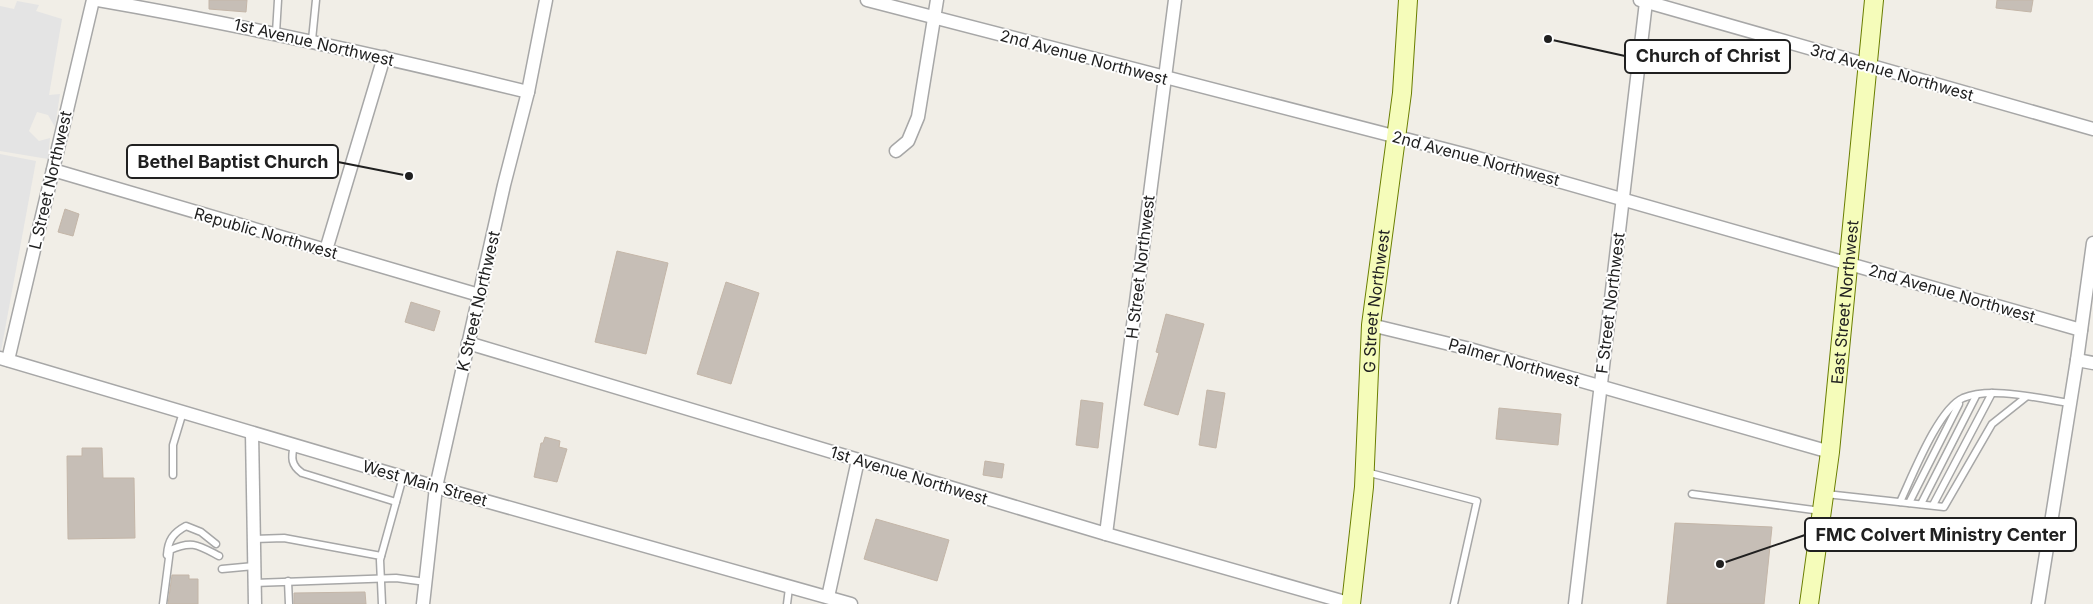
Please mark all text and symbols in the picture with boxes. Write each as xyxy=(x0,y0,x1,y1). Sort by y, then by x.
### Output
street label: 1st Avenue Northwest xyxy=(232,14,396,70)
street label: 2nd Avenue Northwest xyxy=(998,25,1170,89)
street label: 3rd Avenue Northwest xyxy=(1808,39,1976,105)
callout: Church of Christ xyxy=(1625,40,1790,73)
text: Church of Christ xyxy=(1636,45,1781,66)
street label: L Street Northwest xyxy=(24,109,76,251)
street label: 2nd Avenue Northwest xyxy=(1390,126,1562,190)
callout: Bethel Baptist Church xyxy=(127,145,338,178)
text: Bethel Baptist Church xyxy=(138,151,328,172)
street label: H Street Northwest xyxy=(1121,194,1159,340)
street label: Republic Northwest xyxy=(192,203,340,263)
street label: East Street Northwest xyxy=(1827,219,1863,385)
street label: G Street Northwest xyxy=(1359,228,1394,374)
street label: K Street Northwest xyxy=(452,229,504,373)
street label: F Street Northwest xyxy=(1591,231,1629,375)
street label: 2nd Avenue Northwest xyxy=(1866,260,2038,326)
street label: Palmer Northwest xyxy=(1446,334,1582,390)
street label: 1st Avenue Northwest xyxy=(828,441,990,509)
street label: West Main Street xyxy=(360,456,490,510)
callout: FMC Colvert Ministry Center xyxy=(1805,518,2076,551)
text: FMC Colvert Ministry Center xyxy=(1816,524,2066,545)

